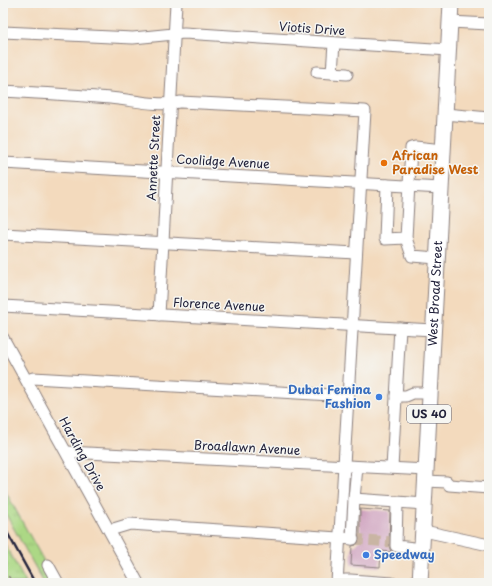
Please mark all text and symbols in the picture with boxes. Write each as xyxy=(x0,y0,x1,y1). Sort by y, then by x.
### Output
street label: Viotis Drive xyxy=(278,17,346,39)
street label: Annette Street xyxy=(142,114,164,201)
place label: African Paradise West xyxy=(392,146,479,178)
street label: Coolidge Avenue xyxy=(176,150,271,172)
marker: African Paradise West xyxy=(379,158,389,168)
street label: West Broad Street xyxy=(423,240,446,347)
street label: Florence Avenue xyxy=(172,293,266,315)
place label: Dubai Femina Fashion xyxy=(288,380,372,412)
marker: Dubai Femina Fashion xyxy=(374,392,384,402)
road number: US 40 xyxy=(407,405,451,423)
street label: Harding Drive xyxy=(55,413,111,494)
street label: Broadlawn Avenue xyxy=(193,435,301,459)
place label: Speedway xyxy=(374,545,435,563)
marker: Speedway xyxy=(361,550,371,560)

